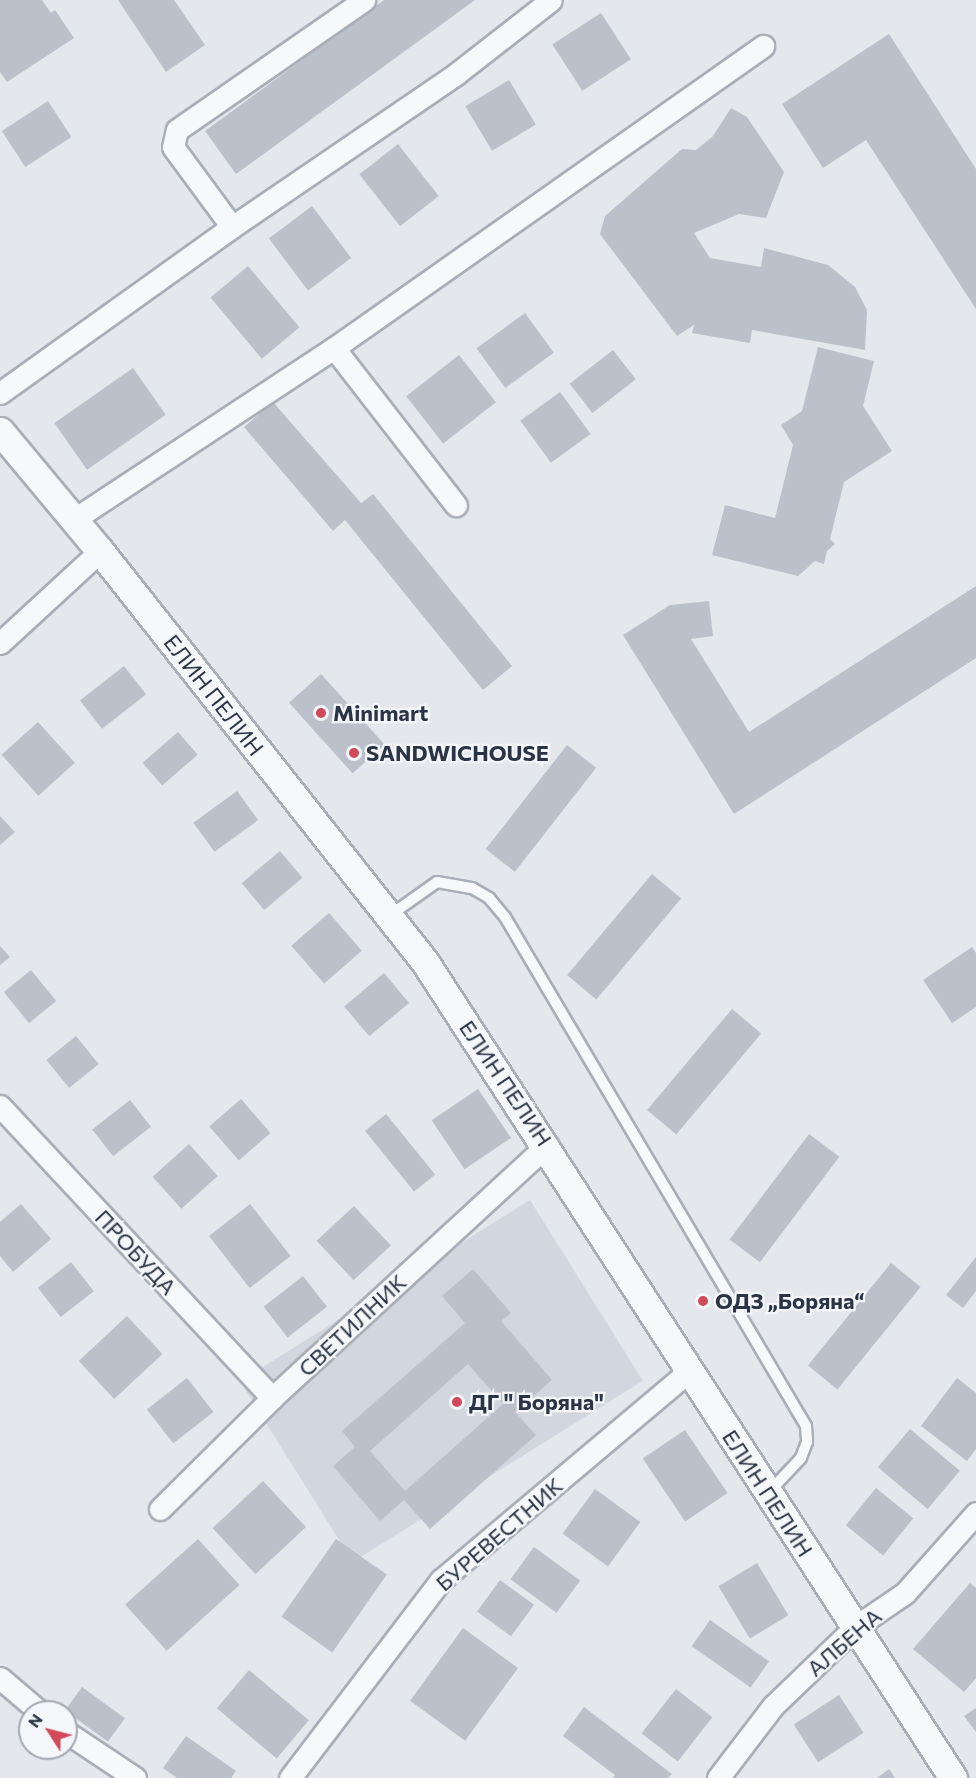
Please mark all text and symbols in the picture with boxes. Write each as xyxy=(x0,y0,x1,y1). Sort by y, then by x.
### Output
street label: ЕЛИН ПЕЛИН xyxy=(159,629,269,761)
place label: Minimart xyxy=(333,700,428,726)
marker: Minimart xyxy=(314,706,328,720)
place label: SANDWICHOUSE xyxy=(366,740,549,766)
marker: SANDWICHOUSE xyxy=(347,746,361,760)
street label: ЕЛИН ПЕЛИН xyxy=(454,1015,558,1151)
street label: ПРОБУДА xyxy=(90,1204,182,1300)
street label: СВЕТИЛНИК xyxy=(293,1268,411,1382)
place label: ОДЗ „Боряна“ xyxy=(715,1288,864,1314)
marker: ОДЗ „Боряна“ xyxy=(696,1294,710,1308)
place label: ДГ " Боряна" xyxy=(469,1389,604,1415)
marker: ДГ " Боряна" xyxy=(450,1395,464,1409)
street label: ЕЛИН ПЕЛИН xyxy=(717,1425,819,1561)
street label: БУРЕВЕСТНИК xyxy=(430,1472,568,1596)
street label: АЛБЕНА xyxy=(801,1602,887,1682)
north arrow xyxy=(18,1700,78,1760)
text: N xyxy=(23,1710,46,1731)

